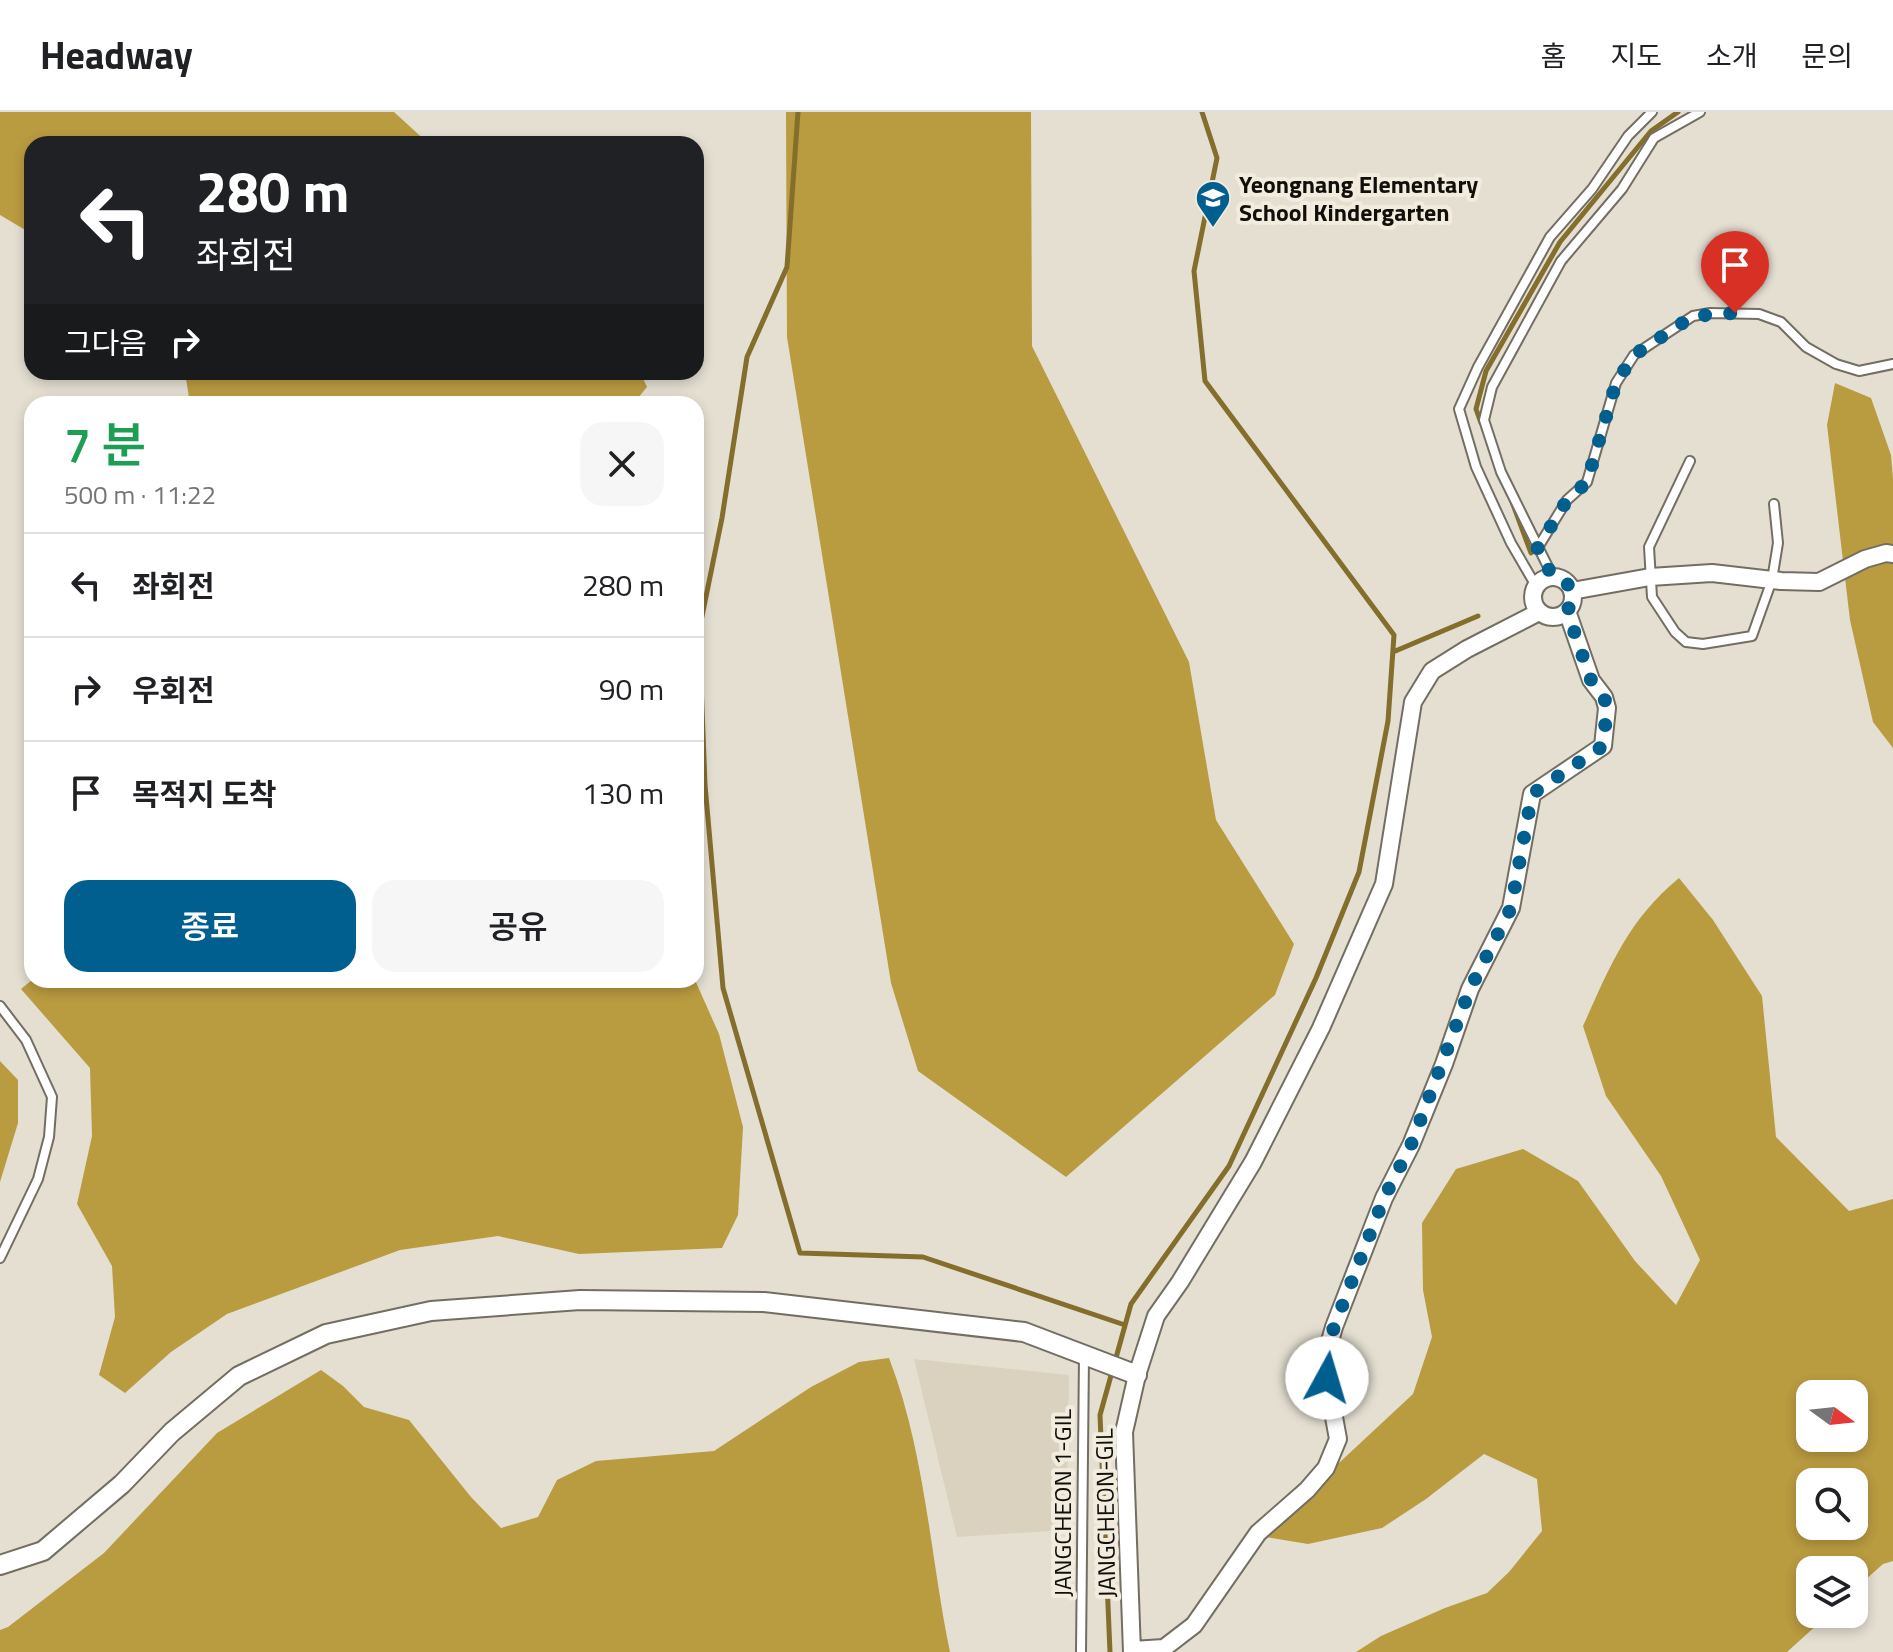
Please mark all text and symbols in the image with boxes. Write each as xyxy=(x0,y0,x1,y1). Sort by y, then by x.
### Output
text: Headway xyxy=(40,26,193,84)
text: 홈 xyxy=(1541,34,1566,77)
text: 지도 xyxy=(1610,34,1662,77)
text: 소개 xyxy=(1706,34,1757,77)
text: 문의 xyxy=(1801,34,1853,77)
text: 280 m xyxy=(196,149,349,234)
place label: Yeongnang Elementary School Kindergarten xyxy=(1239,166,1478,230)
icon: left xyxy=(64,168,168,272)
school or university icon: Yeongnang Elementary School Kindergarten xyxy=(1194,179,1232,229)
text: 좌회전 xyxy=(196,227,295,282)
pin xyxy=(1701,231,1769,313)
icon: arrive xyxy=(1713,243,1757,287)
text: 그다음 xyxy=(64,320,147,366)
icon: right xyxy=(163,320,207,364)
text: 7 분 xyxy=(64,408,146,481)
button: close xyxy=(580,422,664,506)
text: 500 m · 11:22 xyxy=(64,475,216,514)
text: 280 m xyxy=(582,562,664,608)
icon: left xyxy=(64,563,108,607)
text: 좌회전 xyxy=(132,563,215,609)
text: 90 m xyxy=(599,666,664,712)
icon: right xyxy=(64,667,108,711)
text: 우회전 xyxy=(132,667,215,713)
text: 130 m xyxy=(582,770,664,816)
icon: arrive xyxy=(64,771,108,815)
text: 목적지 도착 xyxy=(132,771,277,817)
button: 종료 xyxy=(64,880,356,972)
button: 공유 xyxy=(372,880,664,972)
position arrow xyxy=(1285,1336,1369,1420)
north arrow xyxy=(1796,1380,1868,1452)
map controls xyxy=(1796,1380,1868,1628)
street label: JANGCHEON 1-GIL xyxy=(1044,1408,1080,1597)
street label: JANGCHEON-GIL xyxy=(1086,1428,1124,1598)
button: search xyxy=(1796,1468,1868,1540)
button: layers xyxy=(1796,1556,1868,1628)

